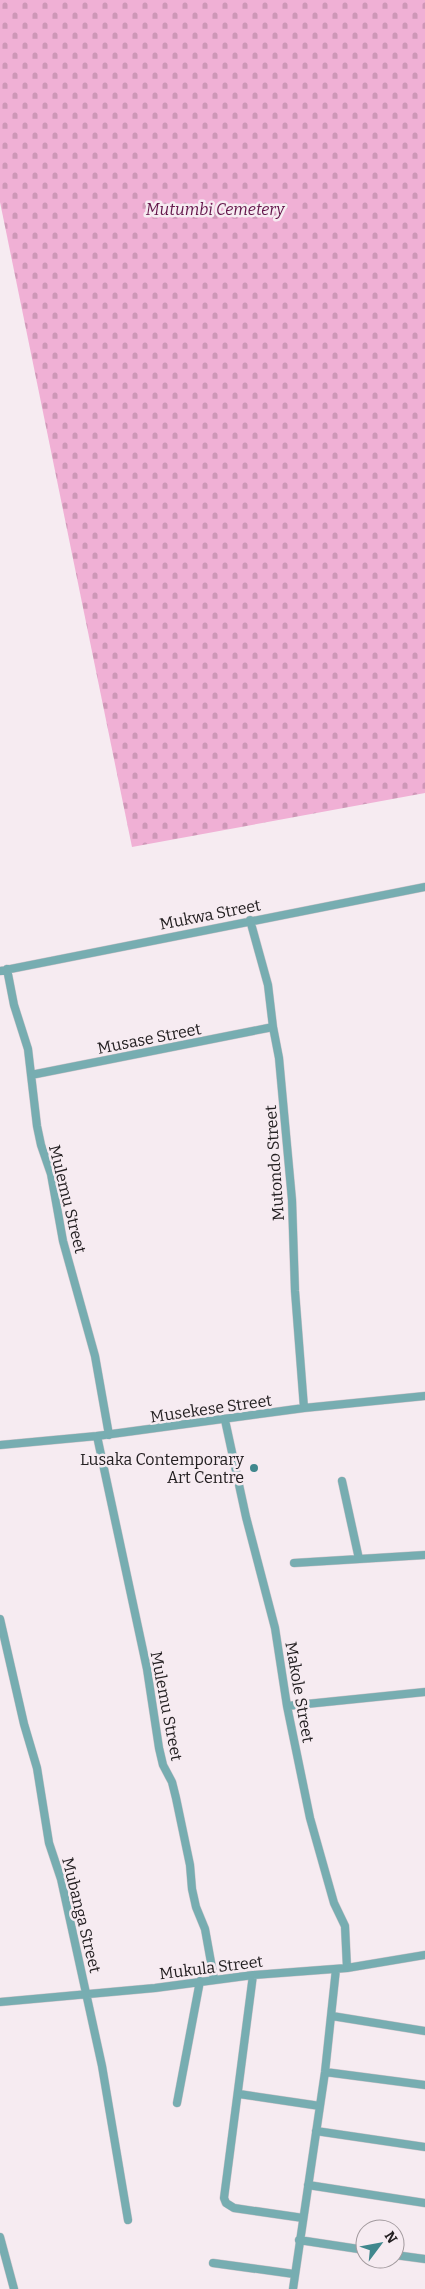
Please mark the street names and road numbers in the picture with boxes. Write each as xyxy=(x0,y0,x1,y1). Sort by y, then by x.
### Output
street label: Mukwa Street xyxy=(158,895,262,934)
street label: Musase Street xyxy=(96,1019,203,1058)
street label: Mutondo Street xyxy=(261,1104,288,1222)
street label: Mulemu Street xyxy=(45,1143,90,1256)
street label: Musekese Street xyxy=(149,1391,273,1426)
street label: Makole Street xyxy=(281,1640,318,1744)
street label: Mulemu Street xyxy=(147,1650,186,1763)
street label: Mubanga Street xyxy=(58,1855,105,1975)
street label: Mukula Street xyxy=(158,1952,264,1983)

